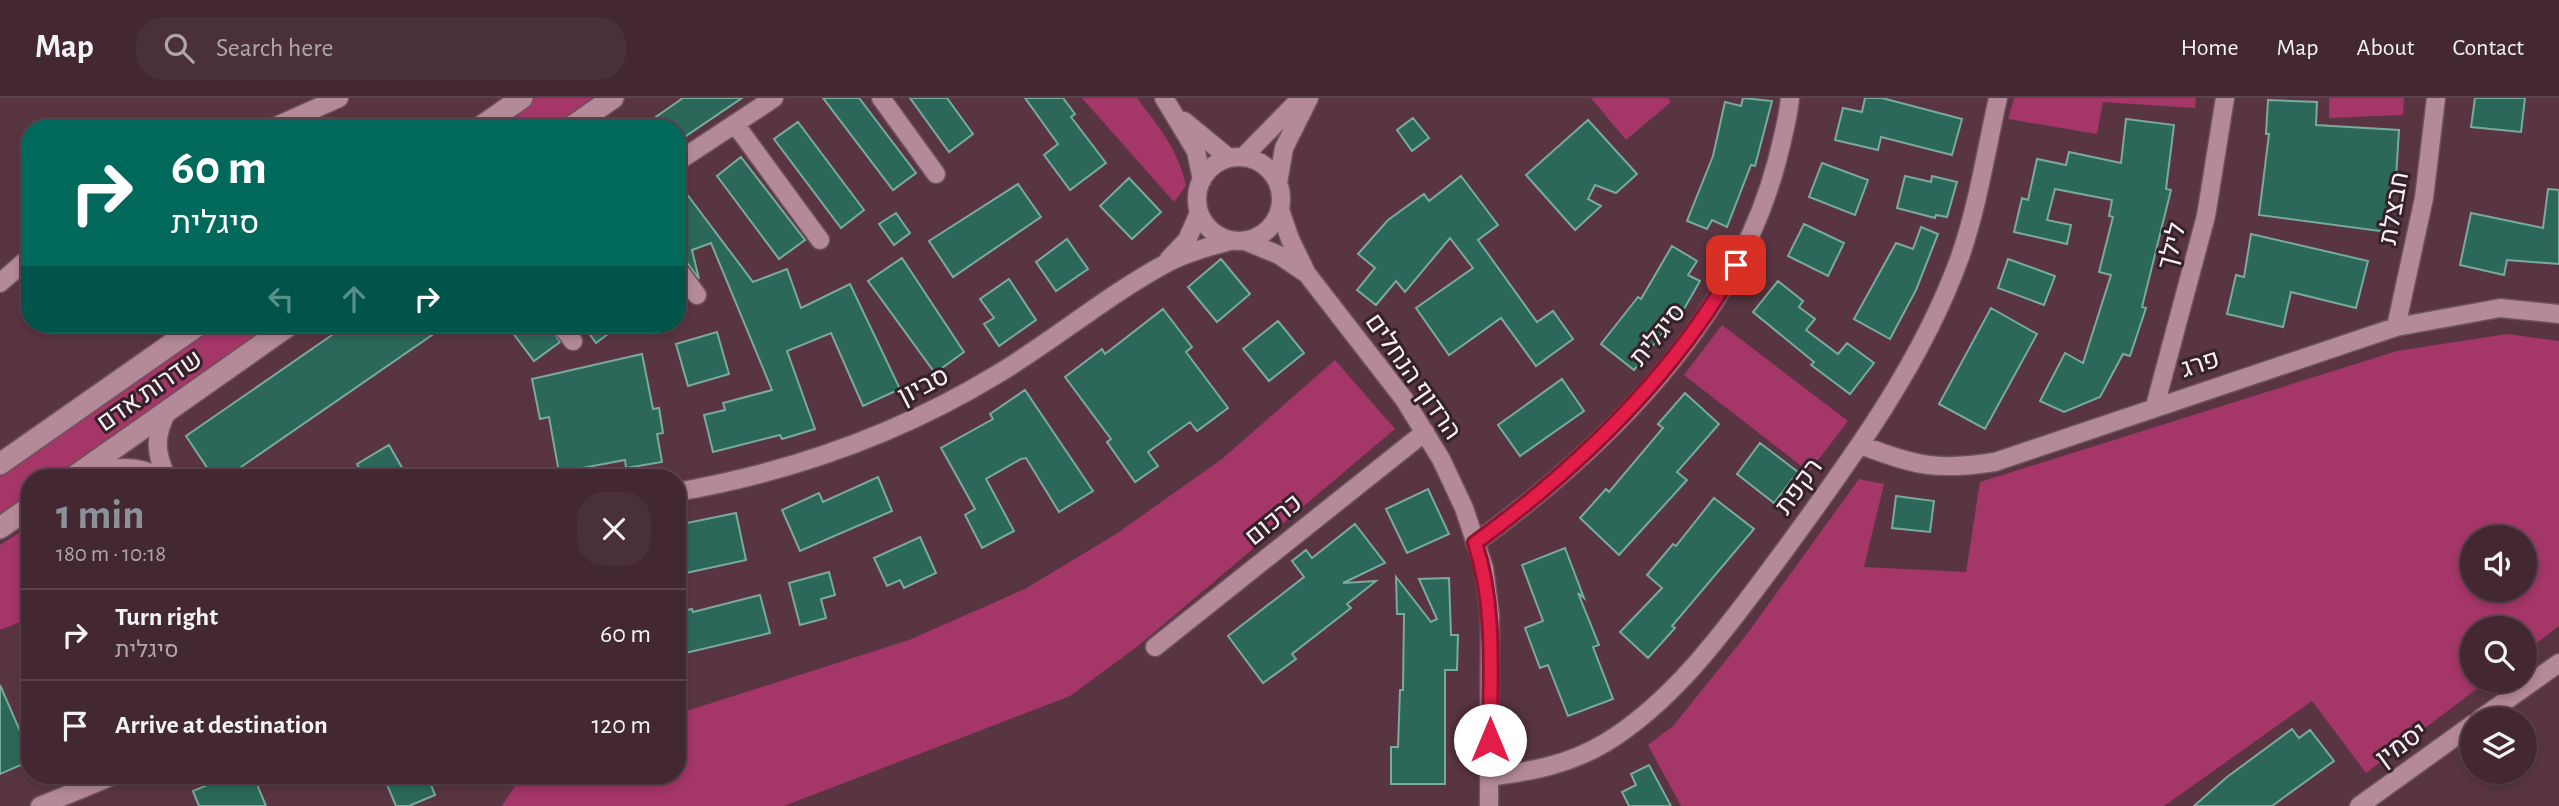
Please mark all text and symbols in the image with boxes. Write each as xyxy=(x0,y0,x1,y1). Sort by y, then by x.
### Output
search box xyxy=(136,17,626,80)
icon: search xyxy=(160,29,198,67)
text: Map xyxy=(35,31,94,64)
text: Search here xyxy=(216,35,334,61)
text: Home xyxy=(2181,36,2239,60)
text: Map xyxy=(2277,36,2319,60)
text: About xyxy=(2357,36,2414,60)
text: Contact xyxy=(2452,36,2524,60)
text: 60 m xyxy=(171,144,267,193)
icon: right xyxy=(56,147,147,238)
street label: חבצלת xyxy=(2375,170,2413,247)
text: סיגלית xyxy=(171,207,260,239)
street label: לילך xyxy=(2153,220,2191,273)
pin xyxy=(1706,235,1766,295)
icon: arrive xyxy=(1717,246,1755,284)
icon: left xyxy=(262,280,300,318)
icon: ahead xyxy=(335,280,373,318)
icon: right xyxy=(408,280,446,318)
street label: סיגלית xyxy=(1625,299,1691,371)
street label: הרדוף הנחלים xyxy=(1360,309,1466,444)
street label: שדרות אדם xyxy=(92,345,207,436)
street label: פרג xyxy=(2178,346,2223,382)
street label: סביון xyxy=(894,362,953,410)
street label: רקפת xyxy=(1770,454,1827,519)
street label: כרכום xyxy=(1240,489,1307,550)
button: close xyxy=(577,492,651,566)
text: 1 min xyxy=(56,494,145,536)
map controls xyxy=(2460,525,2537,784)
button: sound xyxy=(2460,525,2537,602)
text: 180 m · 10:18 xyxy=(56,543,166,566)
text: Turn right xyxy=(115,604,218,630)
icon: right xyxy=(56,616,94,654)
button: search xyxy=(2460,616,2537,693)
text: 60 m xyxy=(600,621,651,647)
text: סיגלית xyxy=(115,639,179,662)
position arrow xyxy=(1453,703,1527,777)
icon: arrive xyxy=(56,707,94,745)
button: layers xyxy=(2460,707,2537,784)
text: Arrive at destination xyxy=(115,712,328,738)
text: 120 m xyxy=(591,712,651,738)
street label: יסמין xyxy=(2371,718,2432,772)

